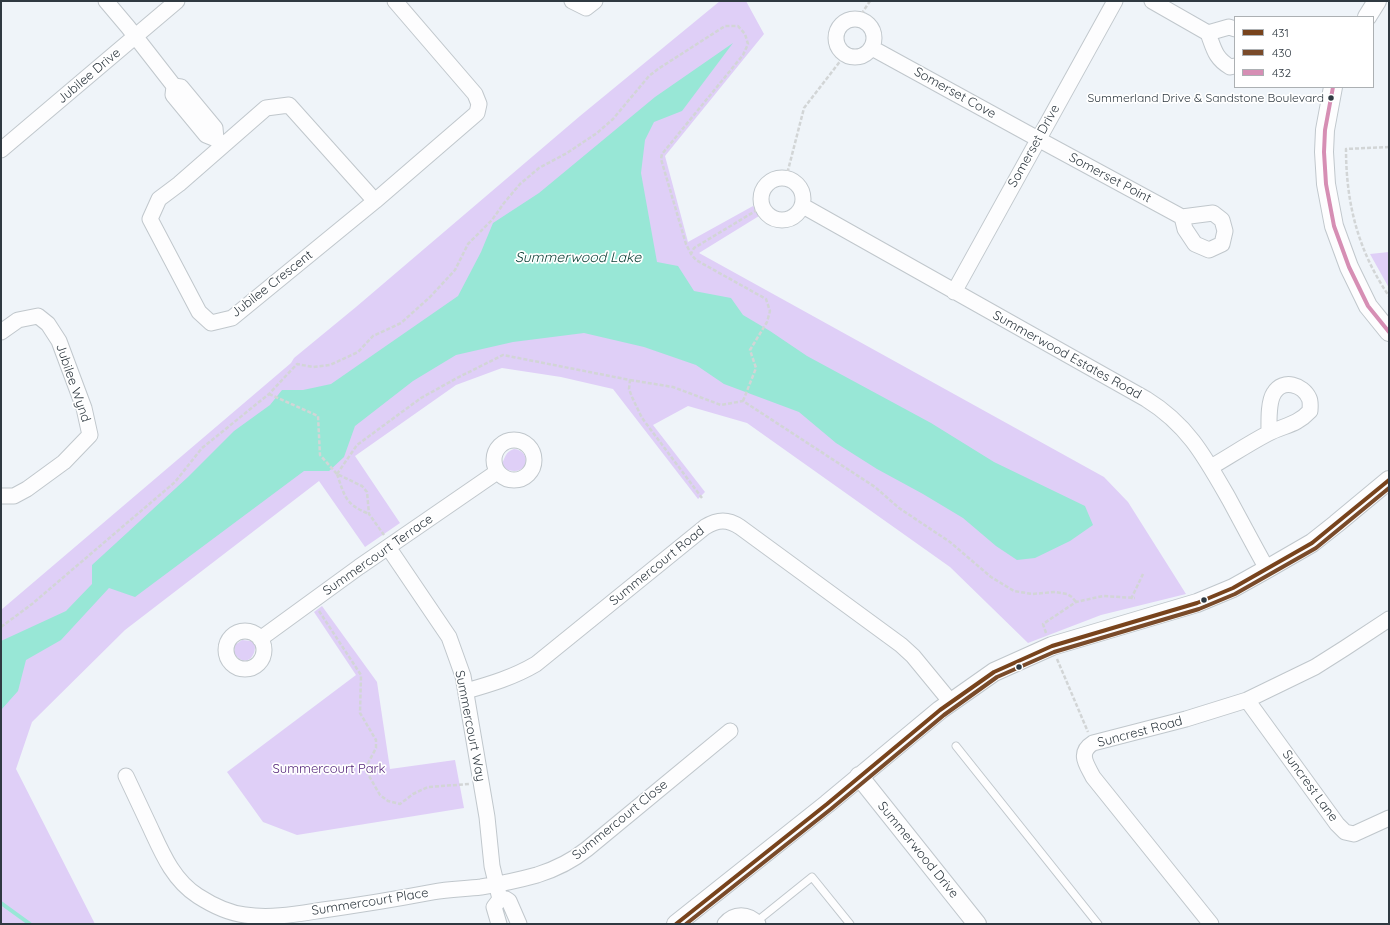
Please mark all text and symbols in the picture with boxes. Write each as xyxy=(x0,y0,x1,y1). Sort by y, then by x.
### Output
legend xyxy=(1234,16,1374,88)
text: 431 xyxy=(1272,25,1289,40)
street label: Jubilee Drive xyxy=(54,45,124,107)
text: 430 xyxy=(1272,45,1292,60)
street label: Somerset Cove xyxy=(911,64,999,122)
text: 432 xyxy=(1272,65,1291,80)
place label: Summerland Drive & Sandstone Boulevard xyxy=(1087,91,1324,105)
marker: Summerland Drive & Sandstone Boulevard xyxy=(1326,93,1336,103)
street label: Somerset Drive xyxy=(1005,102,1063,190)
street label: Somerset Point xyxy=(1066,150,1154,206)
street label: Jubilee Crescent xyxy=(228,247,316,321)
water label: Summerwood Lake xyxy=(515,250,641,266)
street label: Summerwood Estates Road xyxy=(990,308,1144,402)
street label: Jubilee Wynd xyxy=(52,342,94,424)
street label: Summercourt Terrace xyxy=(320,511,436,599)
street label: Summercourt Road xyxy=(606,523,708,609)
unlabelled marker xyxy=(1199,595,1209,605)
unlabelled marker xyxy=(1014,662,1024,672)
street label: Summercourt Way xyxy=(452,669,488,783)
street label: Suncrest Road xyxy=(1096,713,1184,751)
street label: Suncrest Lane xyxy=(1279,747,1341,825)
park label: Summercourt Park xyxy=(273,761,385,777)
street label: Summercourt Close xyxy=(569,777,671,863)
street label: Summerwood Drive xyxy=(874,799,962,901)
street label: Summercourt Place xyxy=(310,885,430,919)

